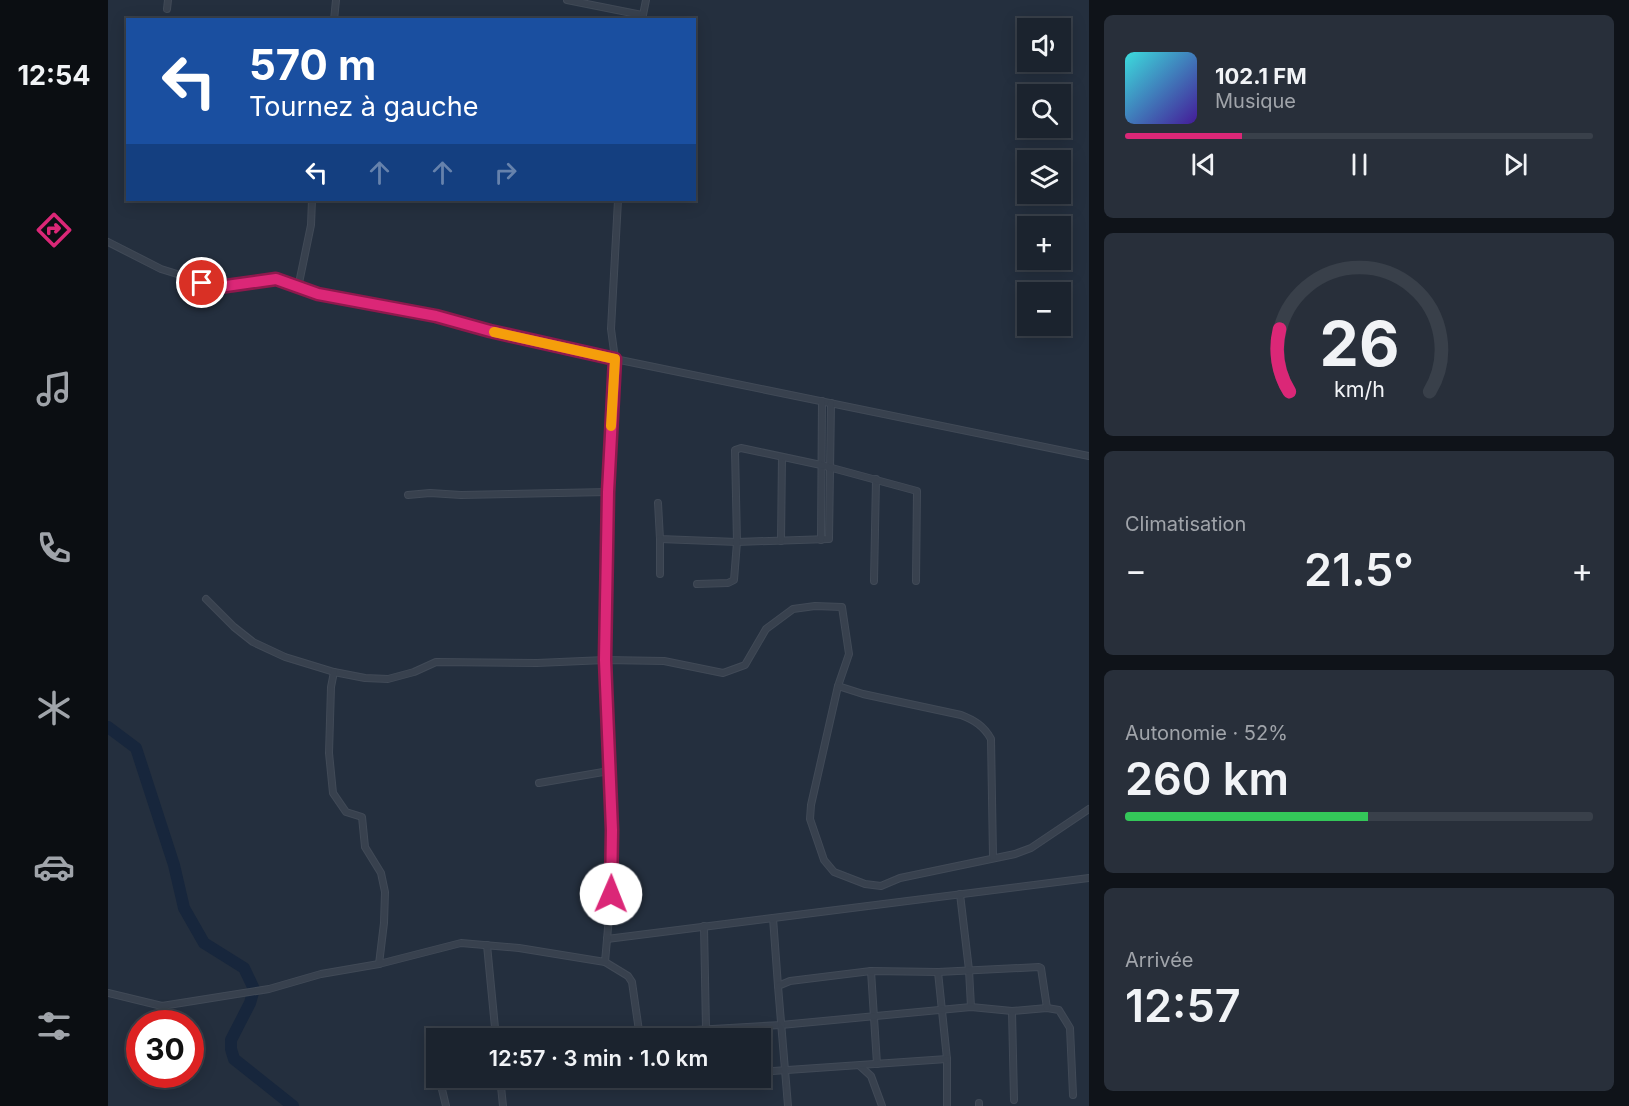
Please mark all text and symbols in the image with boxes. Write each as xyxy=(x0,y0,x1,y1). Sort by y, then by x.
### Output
map controls xyxy=(1017,18,1071,336)
button: sound xyxy=(1017,18,1071,72)
text: 570 m xyxy=(249,39,376,90)
icon: left xyxy=(150,42,228,120)
text: 12:54 xyxy=(17,59,91,92)
text: 102.1 FM xyxy=(1215,63,1307,89)
button: search xyxy=(1017,84,1071,138)
text: Musique xyxy=(1215,89,1296,113)
text: Tournez à gauche xyxy=(249,90,478,123)
icon: previous xyxy=(1187,148,1220,181)
icon: pause xyxy=(1343,148,1376,181)
icon: next xyxy=(1499,148,1532,181)
button: layers xyxy=(1017,150,1071,204)
icon: left xyxy=(300,156,333,189)
icon: ahead xyxy=(363,156,396,189)
icon: ahead xyxy=(426,156,459,189)
icon: right xyxy=(489,156,522,189)
icon: directions xyxy=(33,209,75,251)
button: + xyxy=(1017,216,1071,270)
pin xyxy=(176,257,227,308)
icon: arrive xyxy=(185,266,218,299)
button: − xyxy=(1017,282,1071,336)
text: 26 xyxy=(1319,306,1399,381)
icon: music xyxy=(33,368,75,410)
text: km/h xyxy=(1334,376,1384,402)
text: Climatisation xyxy=(1125,512,1246,536)
icon: phone xyxy=(33,527,75,569)
text: 21.5° xyxy=(1304,542,1414,597)
text: − xyxy=(1125,550,1147,590)
text: + xyxy=(1571,550,1593,590)
icon: climate xyxy=(33,687,75,729)
text: Autonomie · 52% xyxy=(1125,721,1288,745)
text: 260 km xyxy=(1125,751,1289,806)
icon: car xyxy=(33,846,75,888)
position arrow xyxy=(579,862,643,926)
text: Arrivée xyxy=(1125,948,1194,972)
text: 12:57 xyxy=(1125,978,1241,1033)
icon: filters xyxy=(33,1005,75,1047)
speed limit sign: 30 xyxy=(126,1010,204,1088)
text: 12:57 · 3 min · 1.0 km xyxy=(489,1045,708,1071)

